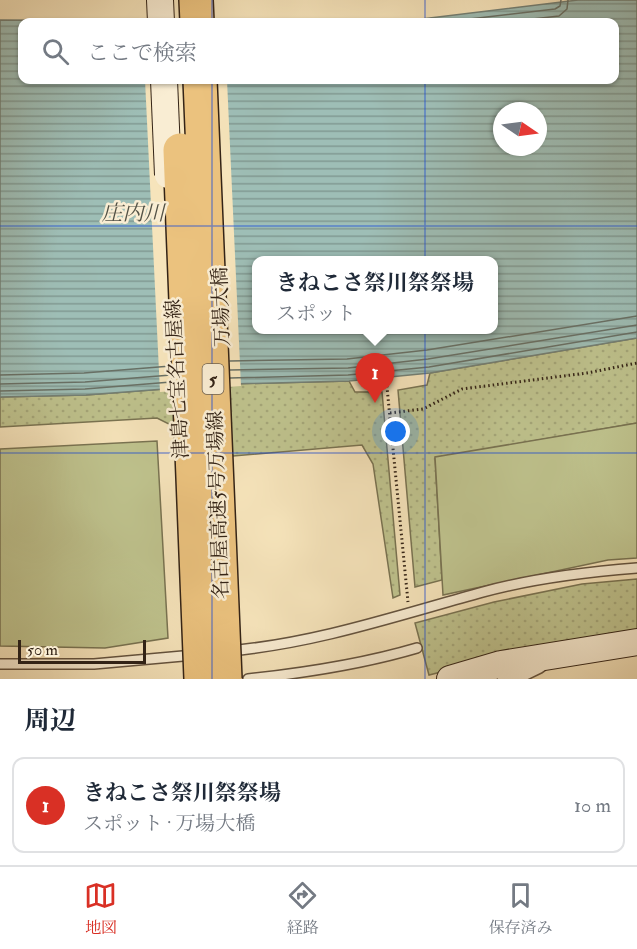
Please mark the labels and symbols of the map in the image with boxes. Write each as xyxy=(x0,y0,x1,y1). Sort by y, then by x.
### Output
north arrow xyxy=(493,102,547,156)
water label: 庄内川 xyxy=(102,200,166,227)
street label: 万場大橋 xyxy=(207,267,235,347)
street label: 津島七宝名古屋線 xyxy=(160,298,194,460)
pin: 1 xyxy=(356,354,394,403)
road number: 5 xyxy=(202,364,224,394)
street label: 名古屋高速5号万場線 xyxy=(202,410,234,600)
your location xyxy=(381,417,410,446)
scale bar xyxy=(18,637,146,664)

